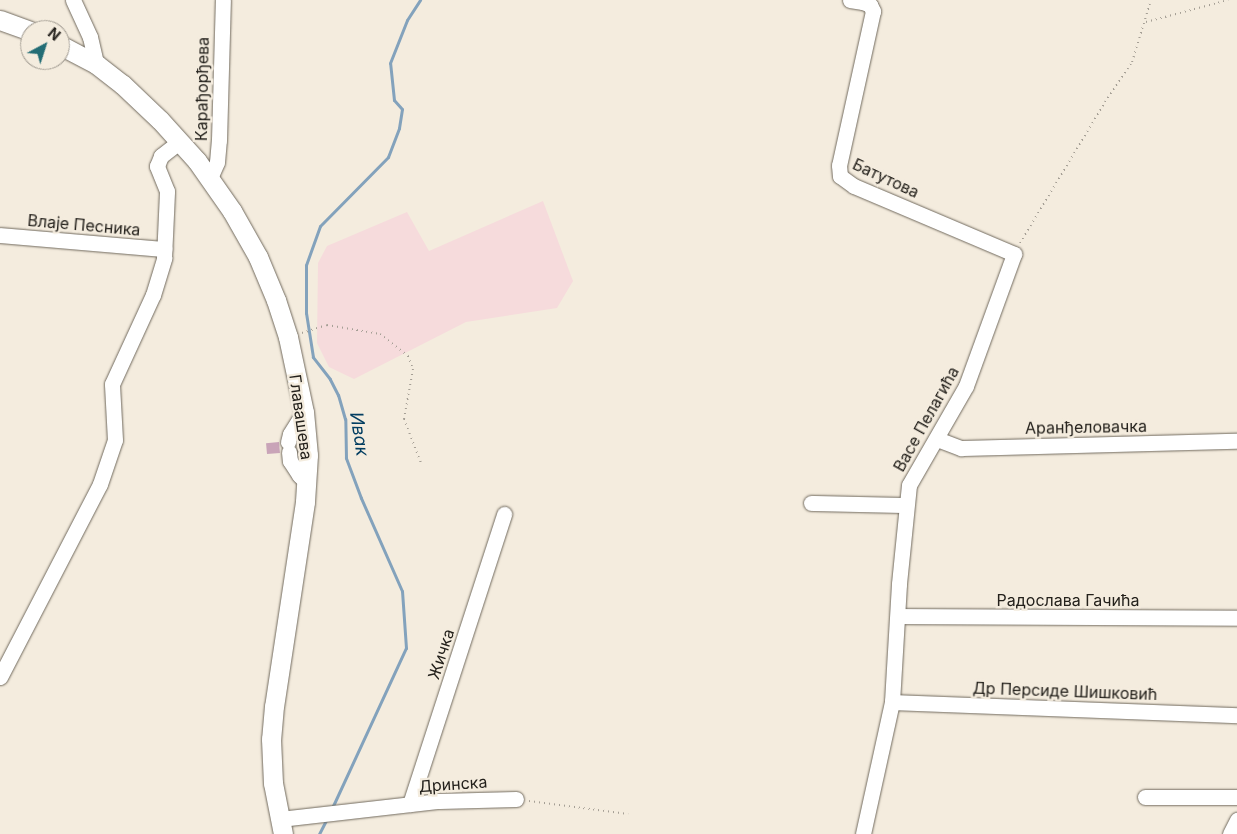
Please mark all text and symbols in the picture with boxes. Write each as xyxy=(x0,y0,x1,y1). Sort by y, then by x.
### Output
north arrow xyxy=(20,20,70,70)
text: N xyxy=(45,24,64,44)
street label: Карађорђева xyxy=(191,37,213,141)
street label: Батутова xyxy=(850,154,922,202)
street label: Влаје Песника xyxy=(27,210,141,240)
street label: Васе Пелагића xyxy=(889,363,963,475)
street label: Главашева xyxy=(286,373,316,461)
water label: Ивак xyxy=(345,410,373,458)
street label: Аранђеловачка xyxy=(1025,416,1147,438)
street label: Радослава Гачића xyxy=(997,590,1139,610)
street label: Жичка xyxy=(424,626,458,682)
street label: Др Персиде Шишковић xyxy=(972,678,1158,704)
street label: Дринска xyxy=(418,772,488,796)

